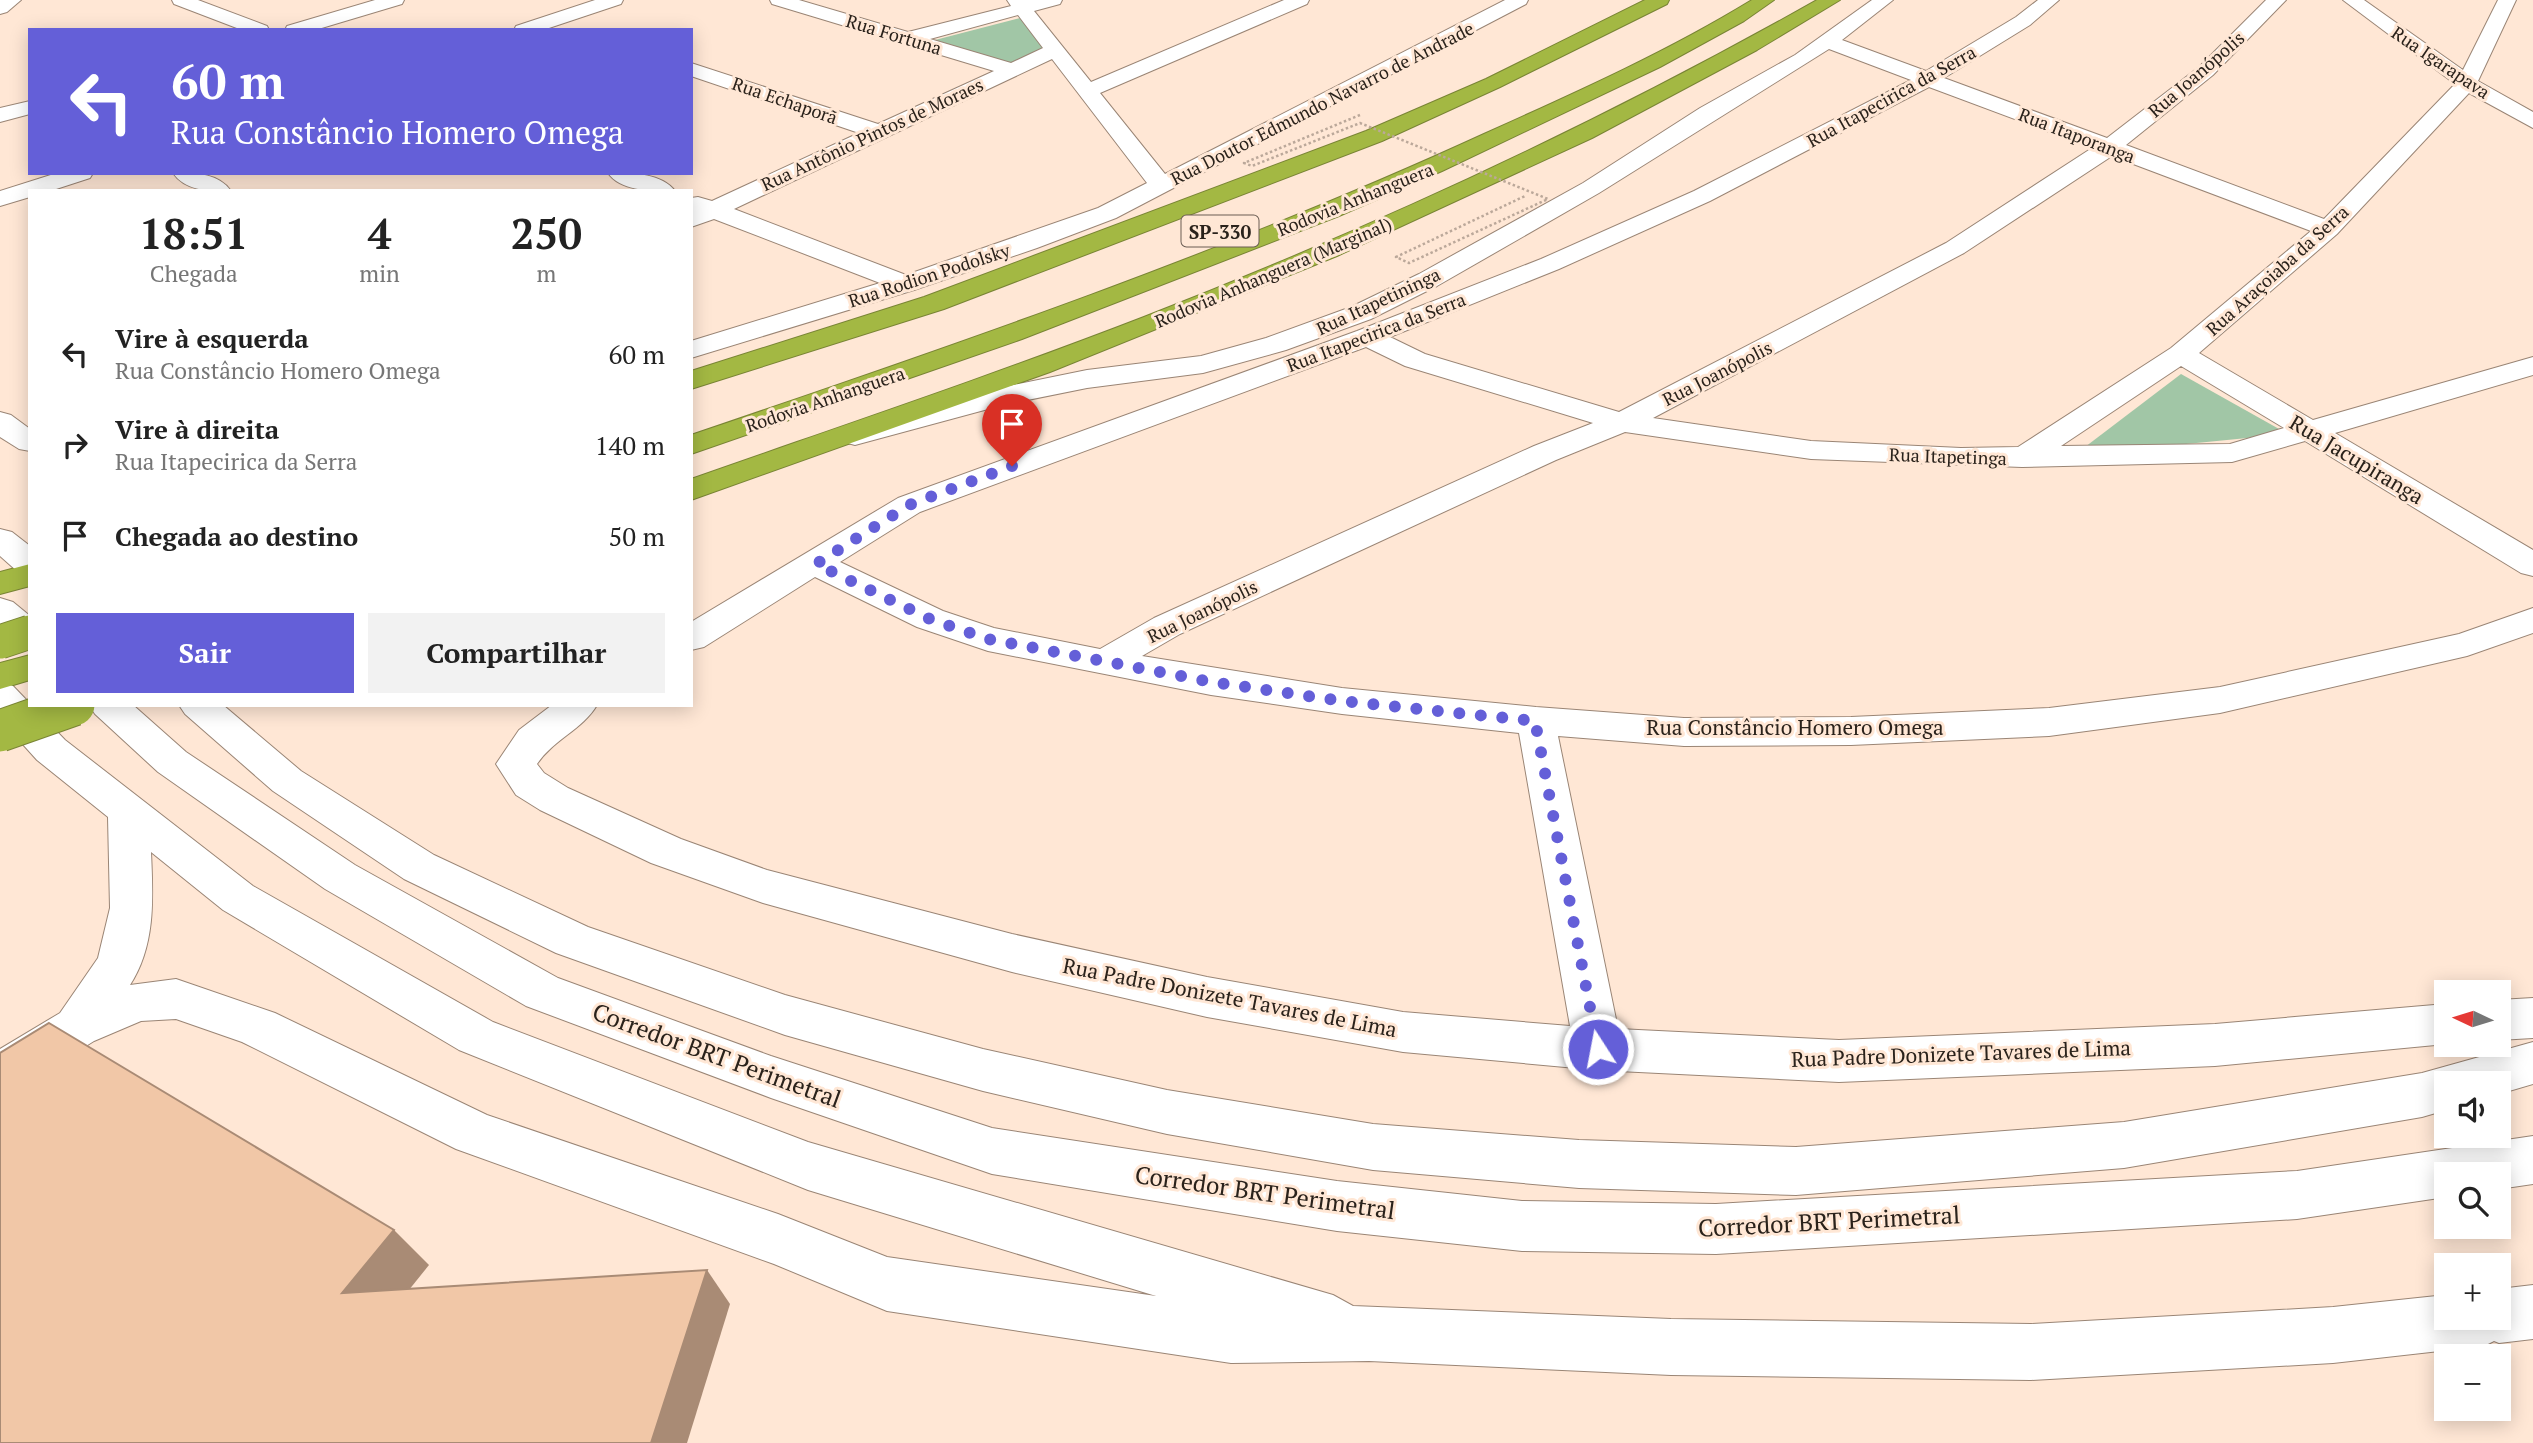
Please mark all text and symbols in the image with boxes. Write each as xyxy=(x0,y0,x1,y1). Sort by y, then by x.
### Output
street label: Rua Fortuna xyxy=(843,8,945,60)
street label: Rua Doutor Edmundo Navarro de Andrade xyxy=(1166,16,1478,190)
street label: Rua Igarapava xyxy=(2387,20,2495,104)
street label: Rua Joanópolis xyxy=(2143,26,2249,122)
street label: Rua Itapecirica da Serra xyxy=(1802,40,1980,152)
text: 60 m xyxy=(171,48,285,113)
icon: left xyxy=(56,56,147,147)
street label: Rua Echaporã xyxy=(729,71,841,129)
street label: Rua Antônio Pintos de Moraes xyxy=(757,72,987,196)
street label: Rua Itaporanga xyxy=(2015,102,2139,168)
text: Rua Constâncio Homero Omega xyxy=(171,111,624,153)
street label: Rodovia Anhanguera xyxy=(1273,157,1437,241)
street label: Rua Araçoiaba da Serra xyxy=(2201,199,2353,341)
text: 18:51 xyxy=(139,205,248,261)
text: 4 xyxy=(368,205,391,261)
text: 250 xyxy=(511,205,582,261)
street label: Rodovia Anhanguera (Marginal) xyxy=(1151,211,1395,333)
road number: SP-330 xyxy=(1182,216,1258,246)
street label: Rua Rodion Podolsky xyxy=(845,237,1014,312)
text: Chegada xyxy=(150,258,238,289)
text: min xyxy=(359,258,400,289)
text: m xyxy=(536,258,556,289)
street label: Rua Itapetininga xyxy=(1312,262,1444,340)
street label: Rua Itapecirica da Serra xyxy=(1283,287,1469,377)
text: Vire à esquerda xyxy=(115,321,309,355)
icon: left xyxy=(56,335,94,373)
street label: Rua Joanópolis xyxy=(1658,335,1776,411)
text: 60 m xyxy=(609,337,665,371)
text: Rua Constâncio Homero Omega xyxy=(115,355,441,386)
street label: Rodovia Anhanguera xyxy=(742,361,908,437)
pin xyxy=(982,394,1042,466)
icon: arrive xyxy=(993,405,1031,443)
street label: Rua Jacupiranga xyxy=(2285,408,2430,510)
text: Vire à direita xyxy=(115,412,279,446)
icon: right xyxy=(56,426,94,464)
text: 140 m xyxy=(595,428,665,462)
street label: Rua Itapetinga xyxy=(1889,442,2007,470)
text: Rua Itapecirica da Serra xyxy=(115,446,357,477)
icon: arrive xyxy=(56,517,94,555)
text: Chegada ao destino xyxy=(115,519,358,553)
text: 50 m xyxy=(609,519,665,553)
street label: Rua Joanópolis xyxy=(1143,574,1261,648)
button: Sair xyxy=(56,613,354,693)
button: Compartilhar xyxy=(368,613,665,693)
street label: Rua Constâncio Homero Omega xyxy=(1646,713,1944,741)
street label: Rua Padre Donizete Tavares de Lima xyxy=(1061,951,1400,1043)
north arrow xyxy=(2434,980,2511,1057)
map controls xyxy=(2434,980,2511,1421)
street label: Corredor BRT Perimetral xyxy=(588,995,846,1115)
position arrow xyxy=(1561,1012,1635,1086)
street label: Rua Padre Donizete Tavares de Lima xyxy=(1791,1033,2132,1073)
button: sound xyxy=(2434,1071,2511,1148)
street label: Corredor BRT Perimetral xyxy=(1133,1158,1397,1226)
button: search xyxy=(2434,1162,2511,1239)
street label: Corredor BRT Perimetral xyxy=(1697,1198,1961,1244)
button: + xyxy=(2434,1253,2511,1330)
button: − xyxy=(2434,1344,2511,1421)

